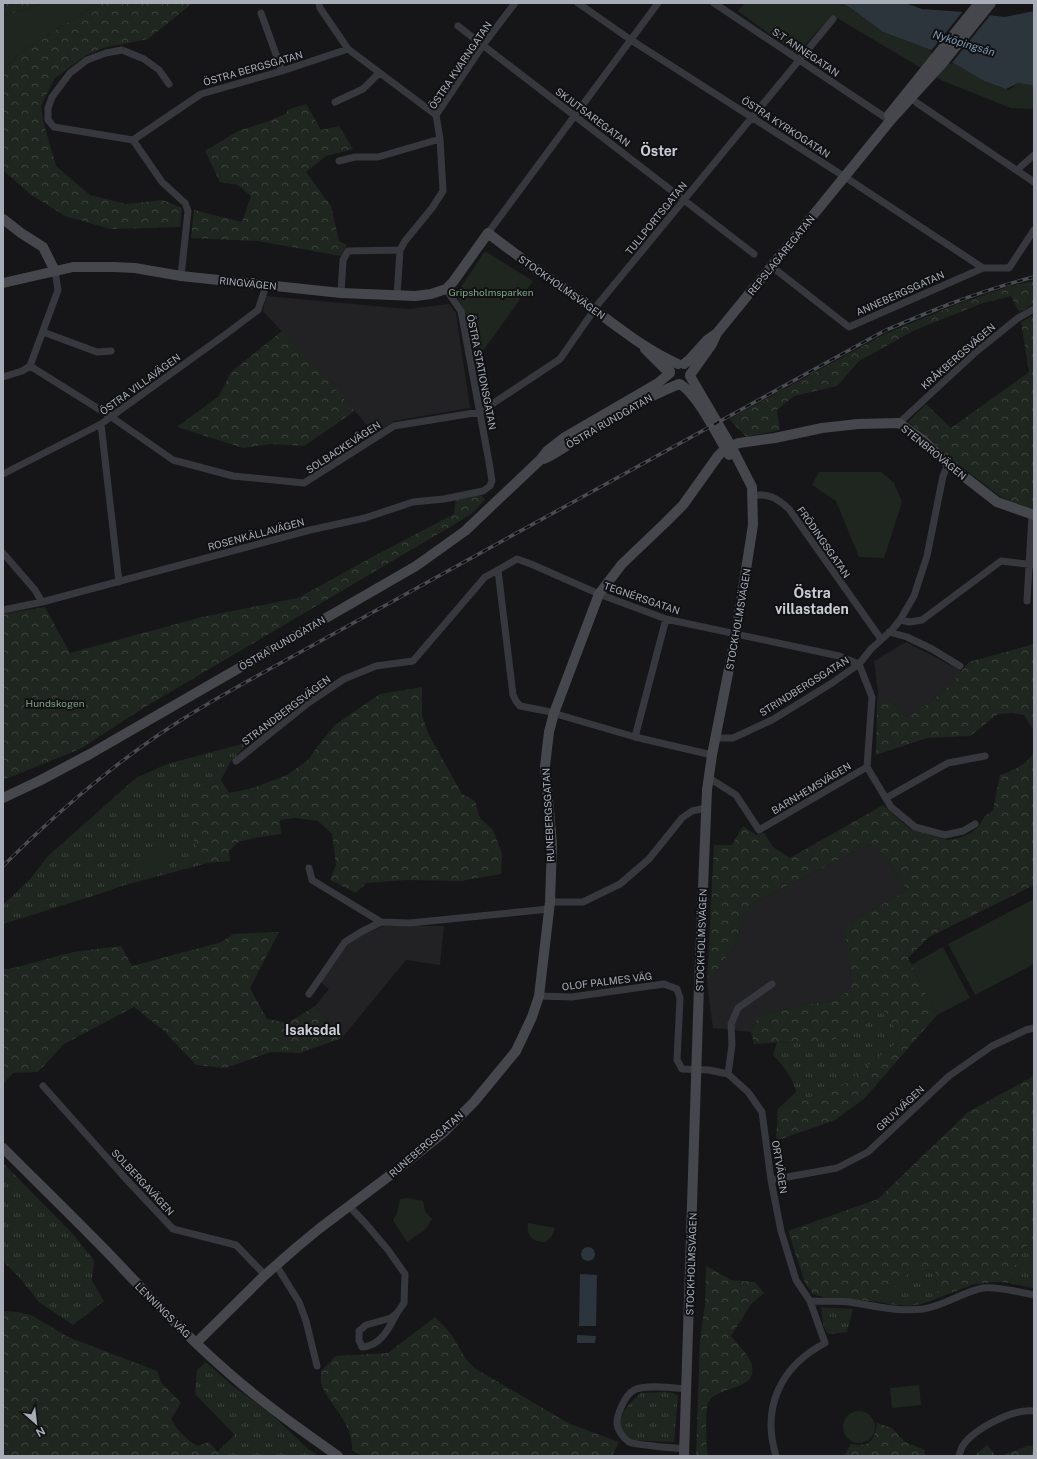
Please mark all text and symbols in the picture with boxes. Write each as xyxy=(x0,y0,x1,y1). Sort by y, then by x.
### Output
street label: ÖSTRA KVARNGATAN xyxy=(426,19,494,111)
street label: S:T ANNEGATAN xyxy=(770,25,842,79)
water label: Nyköpingsån xyxy=(931,28,997,58)
street label: ÖSTRA BERGSGATAN xyxy=(202,48,304,88)
street label: SKJUTSAREGATAN xyxy=(553,85,633,149)
street label: ÖSTRA KYRKOGATAN xyxy=(739,94,833,160)
district label: Öster xyxy=(640,142,678,159)
street label: TULLPORTSGATAN xyxy=(623,179,689,257)
street label: REPSLAGAREGATAN xyxy=(745,213,817,297)
street label: STOCKHOLMSVÄGEN xyxy=(516,253,608,321)
street label: ANNEBERGSGATAN xyxy=(854,268,946,318)
street label: RINGVÄGEN xyxy=(219,274,277,292)
park label: Gripsholmsparken xyxy=(449,286,534,298)
street label: ÖSTRA STATIONSGATAN xyxy=(465,313,499,431)
street label: KRÅKBERGSVÄGEN xyxy=(918,320,998,392)
street label: ÖSTRA VILLAVÄGEN xyxy=(97,351,183,417)
street label: ÖSTRA RUNDGATAN xyxy=(564,391,654,451)
street label: SOLBACKEVÄGEN xyxy=(303,418,383,476)
street label: STENBROVÄGEN xyxy=(899,422,969,482)
street label: FRÖDINGSGATAN xyxy=(795,504,853,580)
street label: ROSENKÄLLAVÄGEN xyxy=(206,515,306,553)
street label: STOCKHOLMSVÄGEN xyxy=(723,567,753,671)
street label: TEGNÉRSGATAN xyxy=(602,579,682,617)
district label: Östra villastaden xyxy=(775,584,849,617)
street label: ÖSTRA RUNDGATAN xyxy=(237,613,327,673)
street label: STRINDBERGSGATAN xyxy=(757,654,851,718)
street label: STRANDBERGSVÄGEN xyxy=(239,673,333,747)
park label: Hundskogen xyxy=(26,697,85,709)
street label: BARNHEMSVÄGEN xyxy=(769,759,853,817)
street label: RUNEBERGSGATAN xyxy=(540,768,556,862)
street label: STOCKHOLMSVÄGEN xyxy=(693,888,709,992)
street label: OLOF PALMES VÄG xyxy=(561,970,653,992)
district label: Isaksdal xyxy=(285,1022,341,1038)
street label: GRUVVÄGEN xyxy=(874,1083,926,1133)
street label: RUNEBERGSGATAN xyxy=(386,1109,466,1179)
street label: ORTVÄGEN xyxy=(770,1139,790,1195)
street label: SOLBERGAVÄGEN xyxy=(109,1146,177,1218)
street label: STOCKHOLMSVÄGEN xyxy=(683,1212,699,1316)
street label: LENNINGS VÄG xyxy=(133,1280,193,1340)
north arrow xyxy=(16,1403,56,1443)
text: N xyxy=(34,1425,47,1439)

